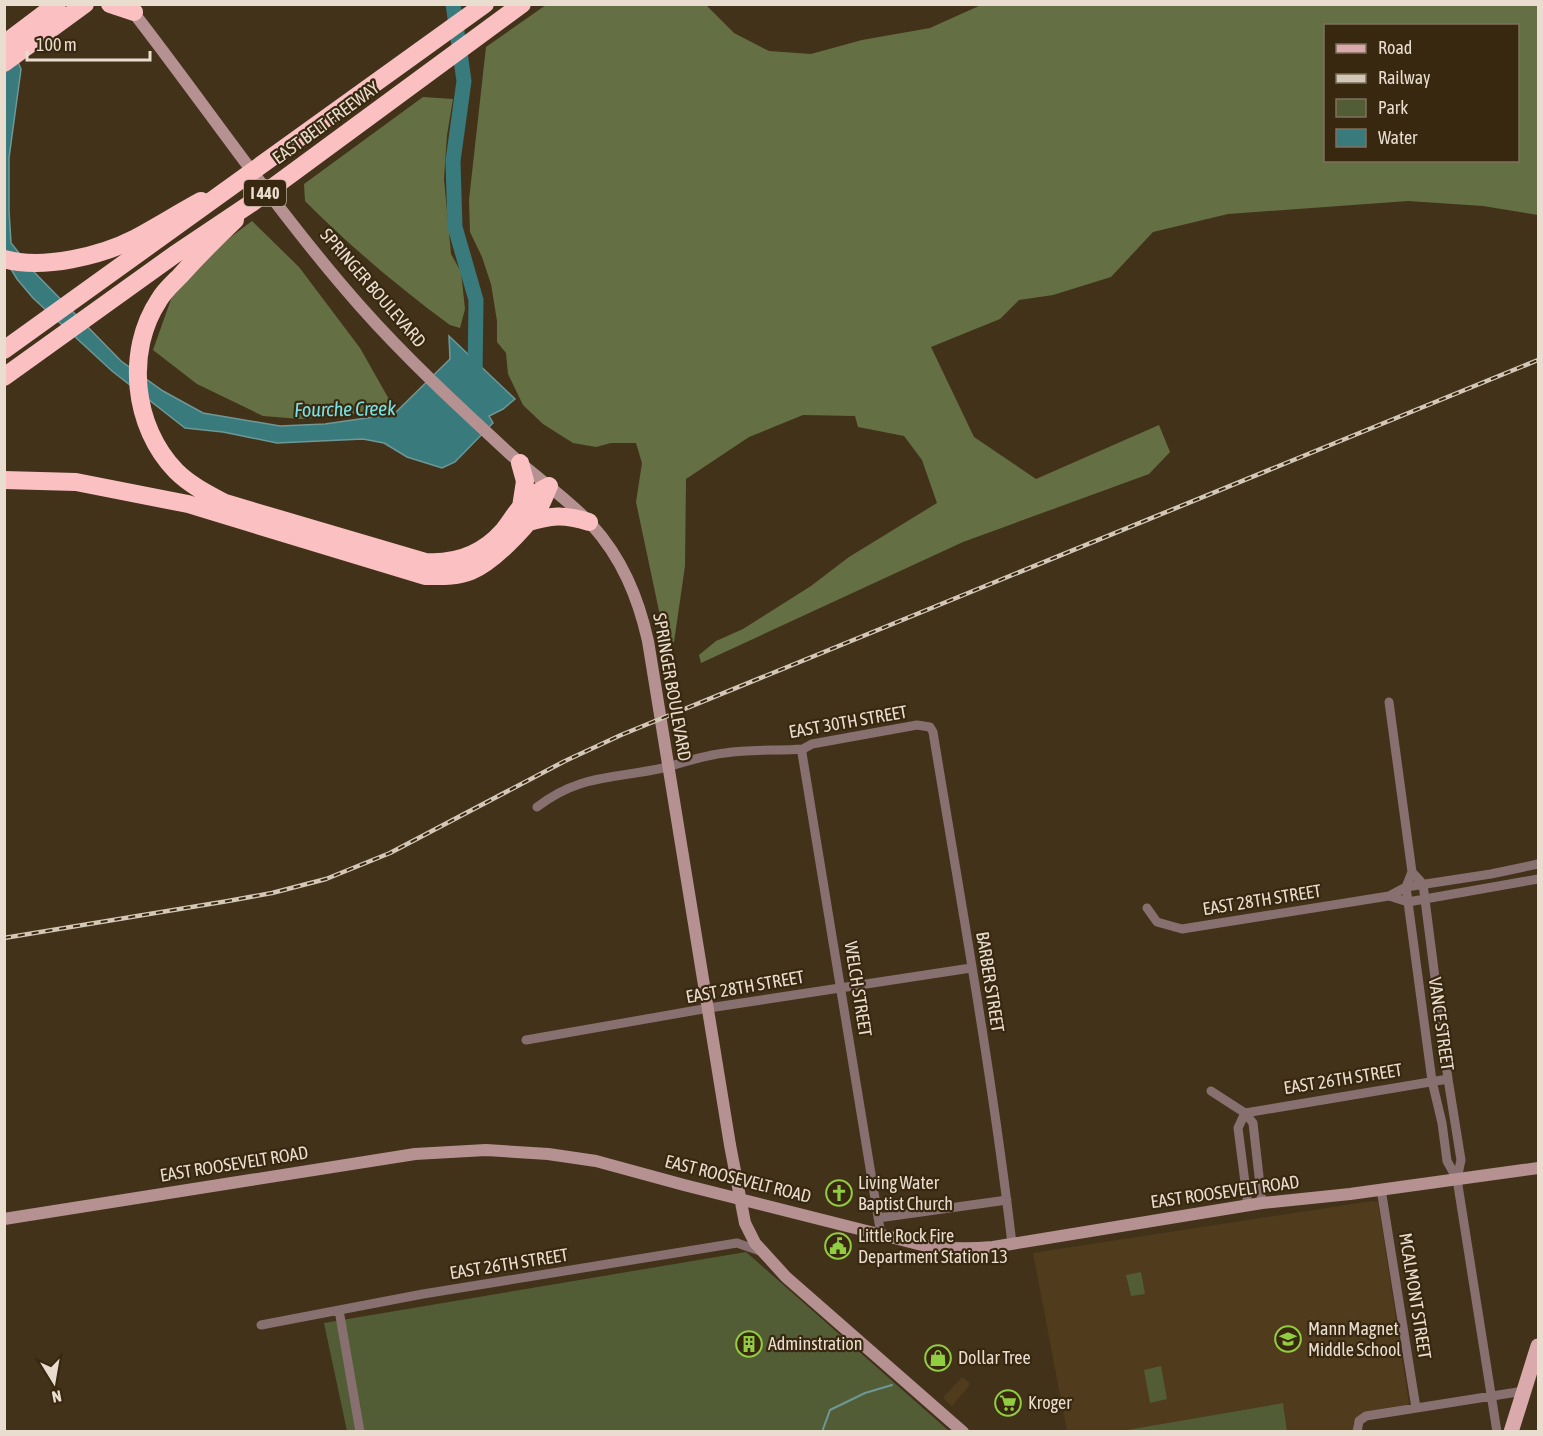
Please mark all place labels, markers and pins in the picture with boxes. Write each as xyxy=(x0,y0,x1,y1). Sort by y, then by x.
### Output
place label: Living Water Baptist Church xyxy=(858,1172,953,1214)
church icon: Living Water Baptist Church xyxy=(824,1178,854,1208)
place label: Little Rock Fire Department Station 13 xyxy=(858,1225,1008,1267)
public building icon: Little Rock Fire Department Station 13 xyxy=(823,1231,853,1261)
place label: Mann Magnet Middle School xyxy=(1308,1318,1401,1360)
school or university icon: Mann Magnet Middle School xyxy=(1273,1324,1303,1354)
building icon: Adminstration xyxy=(734,1329,764,1359)
place label: Adminstration xyxy=(768,1333,863,1354)
shop icon: Dollar Tree xyxy=(923,1343,953,1373)
place label: Dollar Tree xyxy=(958,1347,1031,1368)
supermarket icon: Kroger xyxy=(993,1388,1023,1418)
place label: Kroger xyxy=(1028,1392,1072,1413)

